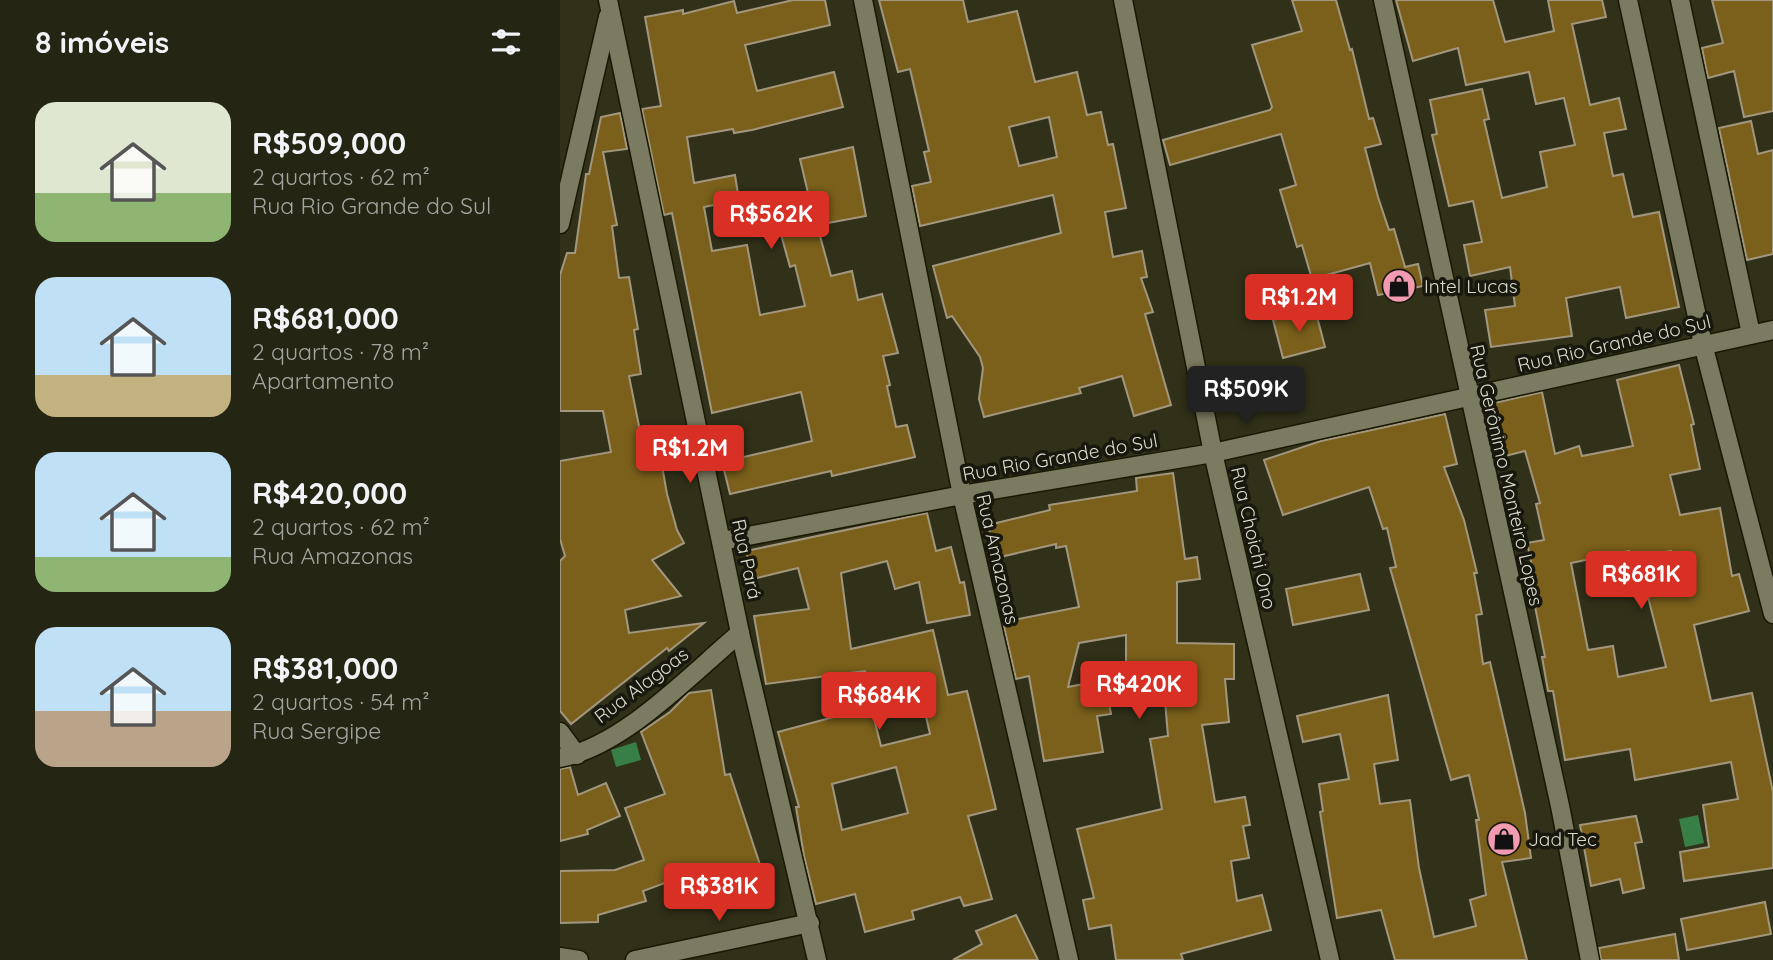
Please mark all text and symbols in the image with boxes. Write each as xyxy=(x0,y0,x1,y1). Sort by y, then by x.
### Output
text: 8 imóveis xyxy=(35,23,169,61)
icon: filters xyxy=(487,23,525,61)
text: R$509,000 xyxy=(252,124,406,162)
icon: home xyxy=(91,130,175,214)
text: 2 quartos · 62 m² xyxy=(252,162,430,191)
text: Rua Rio Grande do Sul xyxy=(252,191,491,220)
pin: R$562K xyxy=(714,191,828,251)
text: R$562K xyxy=(729,199,813,228)
shop icon: Intel Lucas xyxy=(1380,267,1418,305)
pin: R$1.2M xyxy=(1242,274,1356,334)
place label: Intel Lucas xyxy=(1424,274,1518,298)
text: R$1.2M xyxy=(1261,282,1337,311)
text: R$681,000 xyxy=(252,299,399,337)
icon: home xyxy=(91,305,175,389)
street label: Rua Rio Grande do Sul xyxy=(1515,309,1713,377)
text: 2 quartos · 78 m² xyxy=(252,337,429,366)
street label: Rua Gerônimo Monteiro Lopes xyxy=(1465,342,1549,608)
text: Apartamento xyxy=(252,366,394,395)
pin: R$509K xyxy=(1189,366,1303,426)
text: R$509K xyxy=(1203,374,1289,403)
pin: R$1.2M xyxy=(633,426,747,485)
street label: Rua Rio Grande do Sul xyxy=(961,428,1159,486)
text: R$1.2M xyxy=(652,433,728,462)
street label: Rua Choichi Ono xyxy=(1226,464,1282,612)
text: R$420,000 xyxy=(252,474,407,512)
icon: home xyxy=(91,480,175,564)
street label: Rua Amazonas xyxy=(971,492,1025,627)
text: 2 quartos · 62 m² xyxy=(252,512,430,541)
street label: Rua Pará xyxy=(727,517,767,601)
text: Rua Amazonas xyxy=(252,541,413,570)
pin: R$681K xyxy=(1584,552,1698,611)
text: R$681K xyxy=(1602,559,1680,588)
street label: Rua Alagoas xyxy=(589,642,693,728)
text: R$381,000 xyxy=(252,649,398,687)
icon: home xyxy=(91,655,175,739)
pin: R$420K xyxy=(1082,662,1196,721)
text: R$420K xyxy=(1096,669,1182,698)
pin: R$684K xyxy=(822,672,936,732)
text: R$684K xyxy=(837,680,921,709)
text: 2 quartos · 54 m² xyxy=(252,687,429,716)
text: Rua Sergipe xyxy=(252,716,381,745)
shop icon: Jad Tec xyxy=(1485,820,1523,858)
place label: Jad Tec xyxy=(1528,827,1597,851)
pin: R$381K xyxy=(662,864,776,923)
text: R$381K xyxy=(680,871,758,900)

